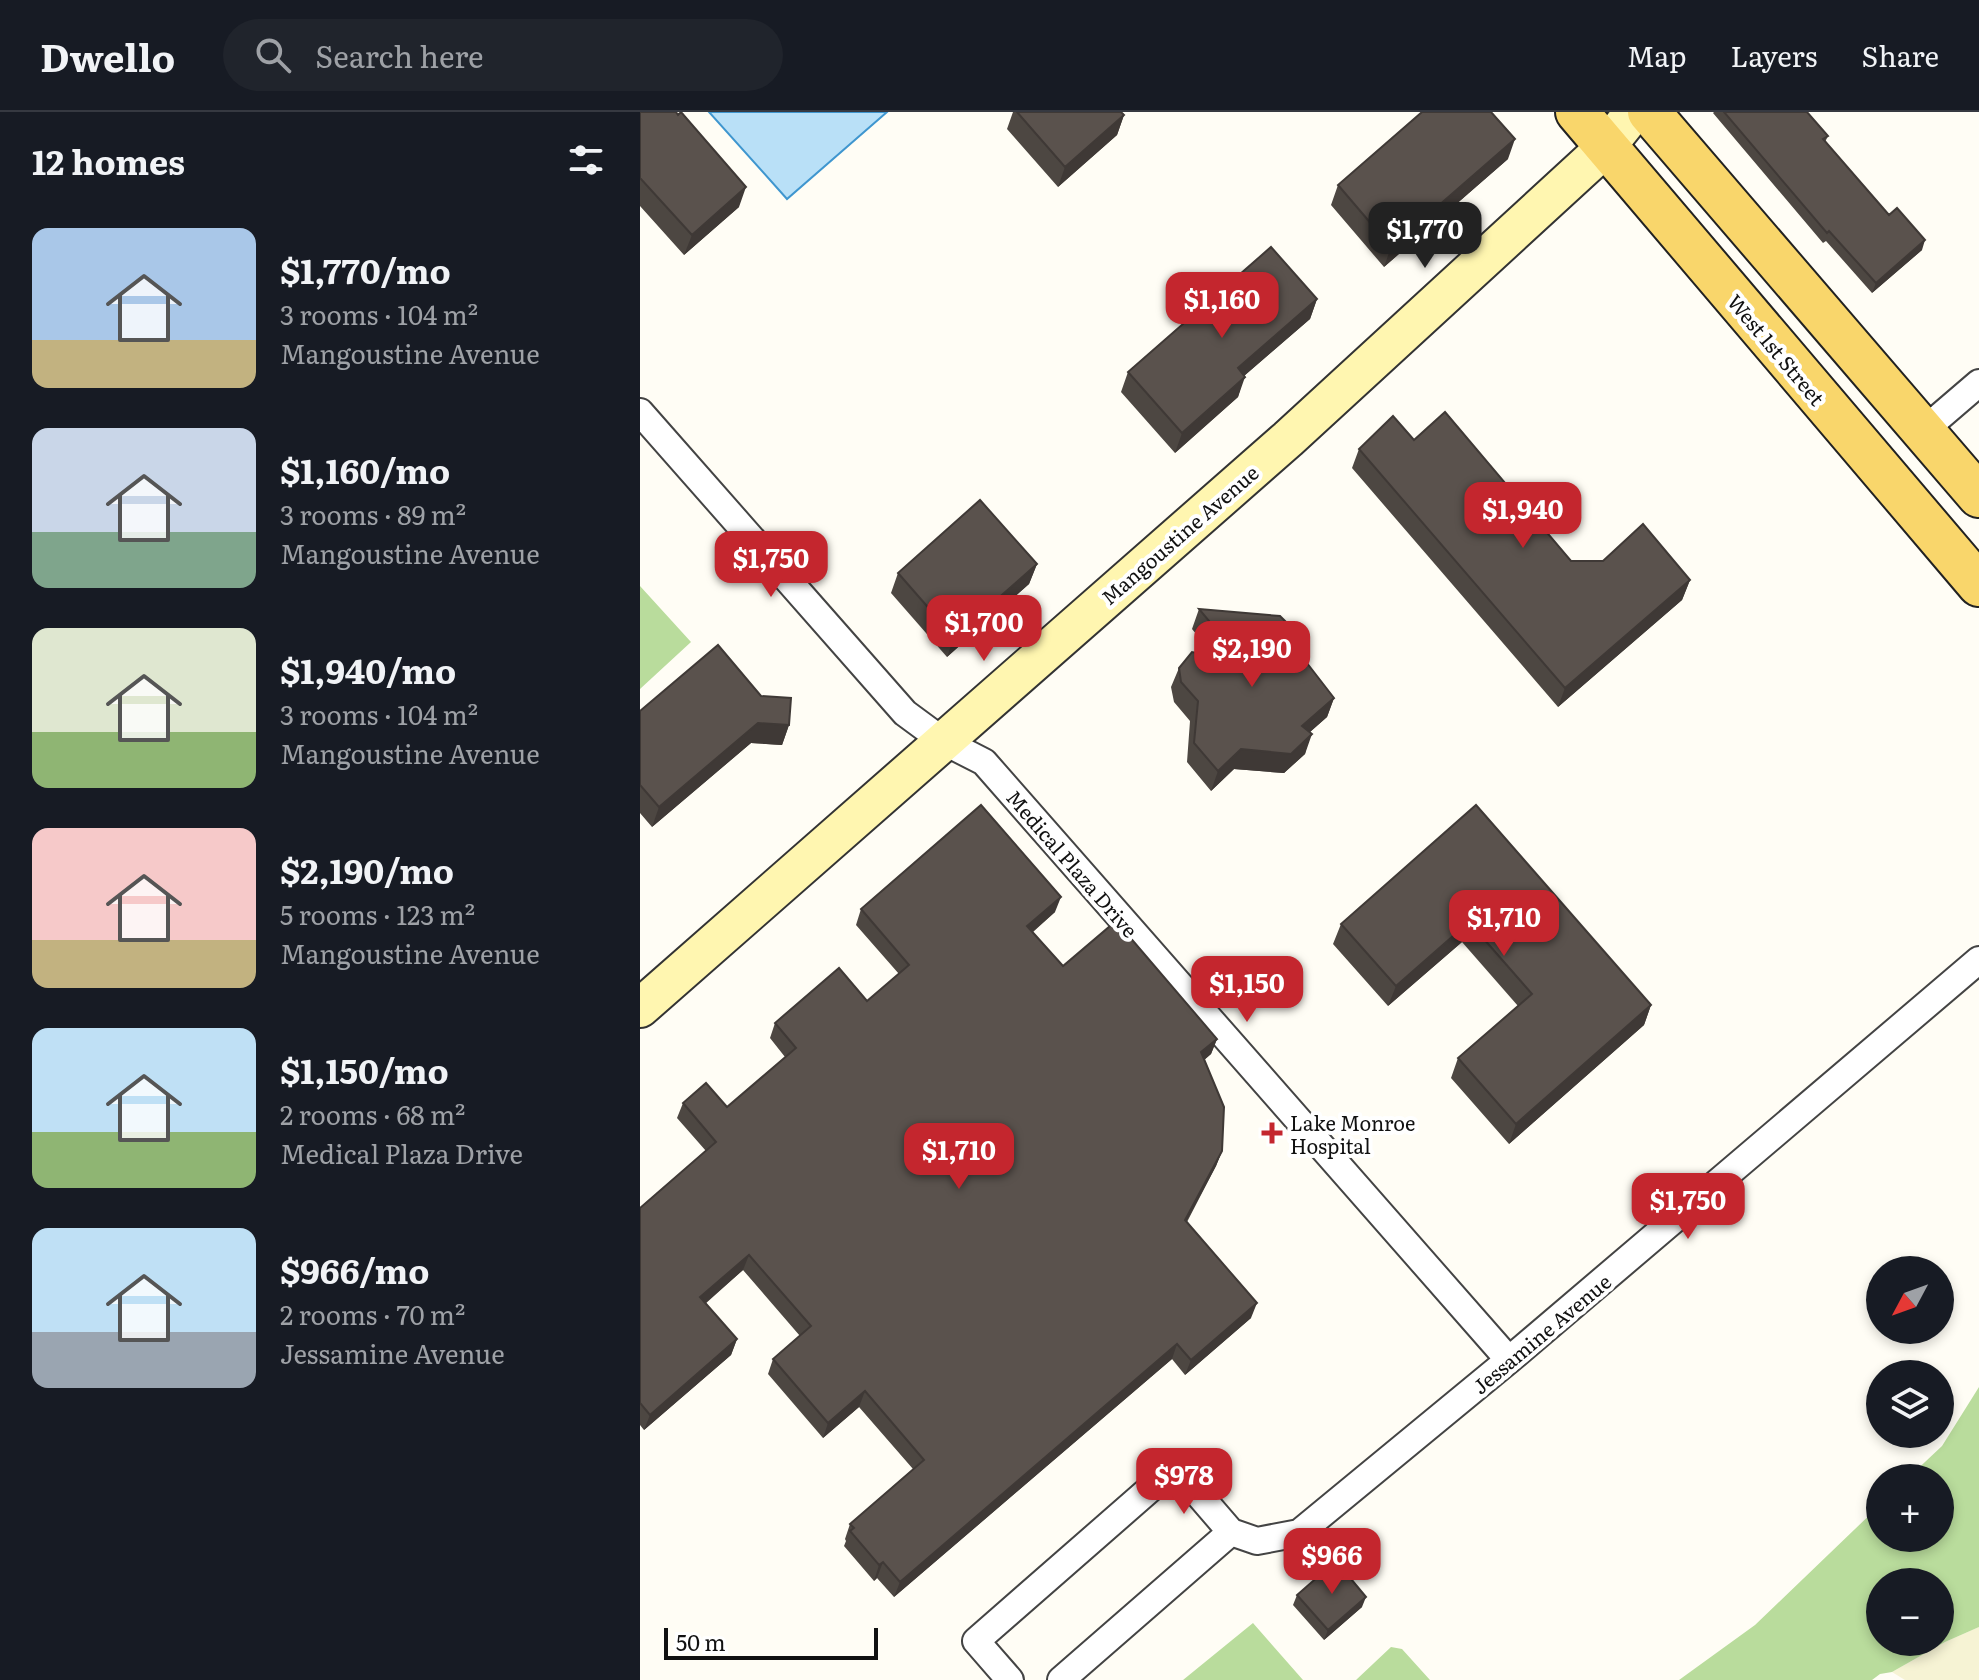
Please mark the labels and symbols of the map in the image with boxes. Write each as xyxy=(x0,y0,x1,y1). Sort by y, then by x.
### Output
pin: $1,770 xyxy=(1360,202,1490,270)
pin: $1,160 xyxy=(1157,272,1287,340)
street label: West 1st Street xyxy=(1721,287,1833,411)
street label: Mangoustine Avenue xyxy=(1094,457,1264,611)
pin: $1,940 xyxy=(1458,482,1588,550)
pin: $1,750 xyxy=(706,531,836,599)
pin: $1,700 xyxy=(919,595,1049,663)
pin: $2,190 xyxy=(1187,621,1317,689)
street label: Medical Plaza Drive xyxy=(1000,783,1146,943)
pin: $1,710 xyxy=(1439,890,1569,958)
pin: $1,150 xyxy=(1182,956,1312,1024)
place label: Lake Monroe Hospital xyxy=(1290,1107,1415,1160)
marker: Lake Monroe Hospital xyxy=(1261,1122,1283,1144)
pin: $1,710 xyxy=(894,1123,1024,1191)
pin: $1,750 xyxy=(1623,1173,1753,1241)
north arrow xyxy=(1866,1256,1954,1344)
street label: Jessamine Avenue xyxy=(1465,1266,1617,1400)
pin: $978 xyxy=(1137,1448,1231,1516)
pin: $966 xyxy=(1285,1528,1379,1596)
scale bar xyxy=(664,1624,878,1660)

